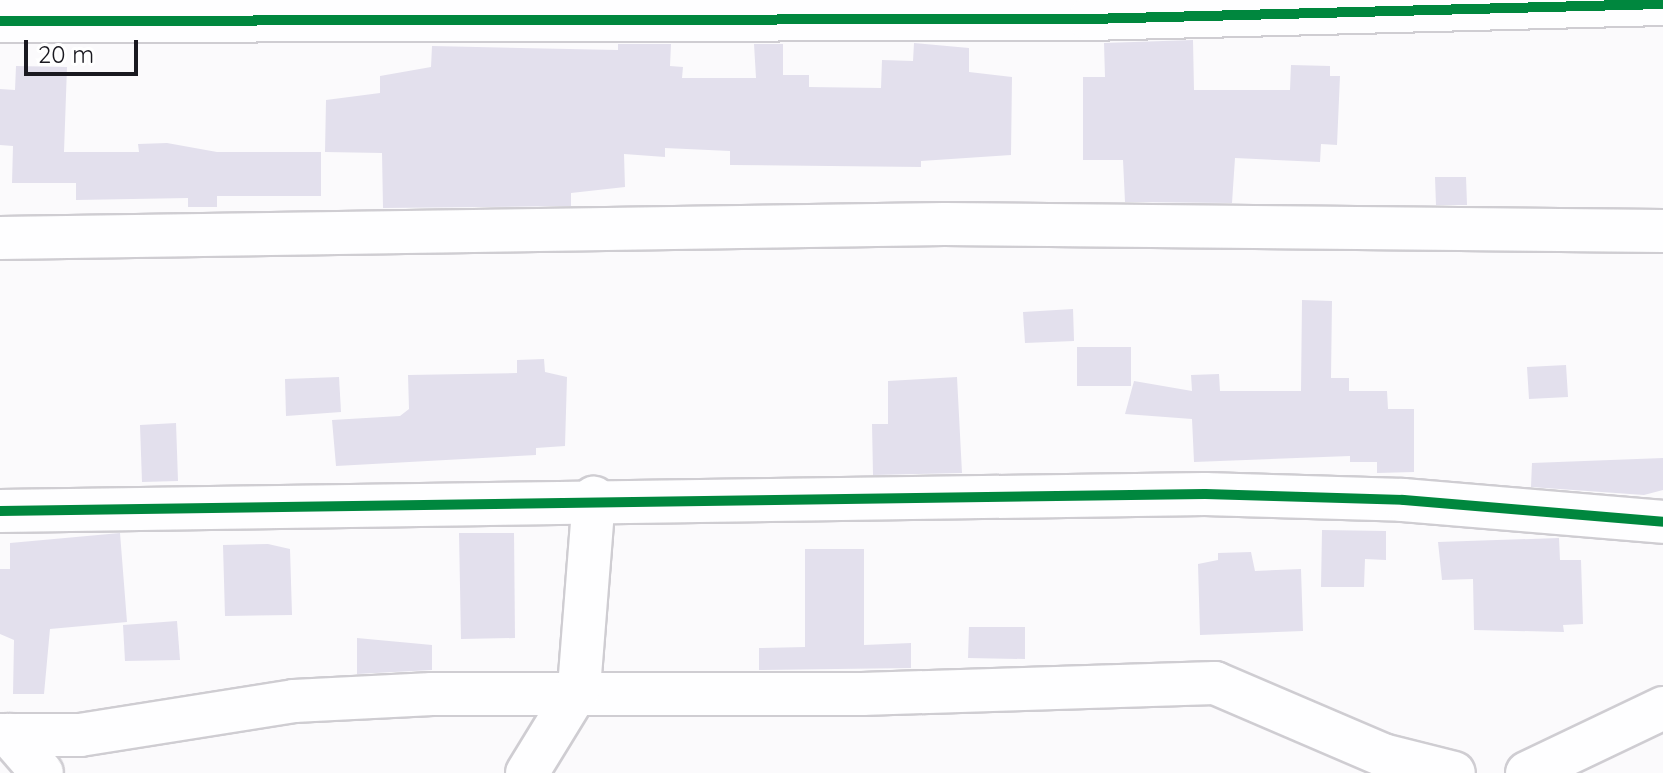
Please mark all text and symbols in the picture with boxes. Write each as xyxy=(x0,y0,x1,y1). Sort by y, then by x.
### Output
scale bar xyxy=(28,24,142,74)
text: 20 m xyxy=(38,39,94,69)

